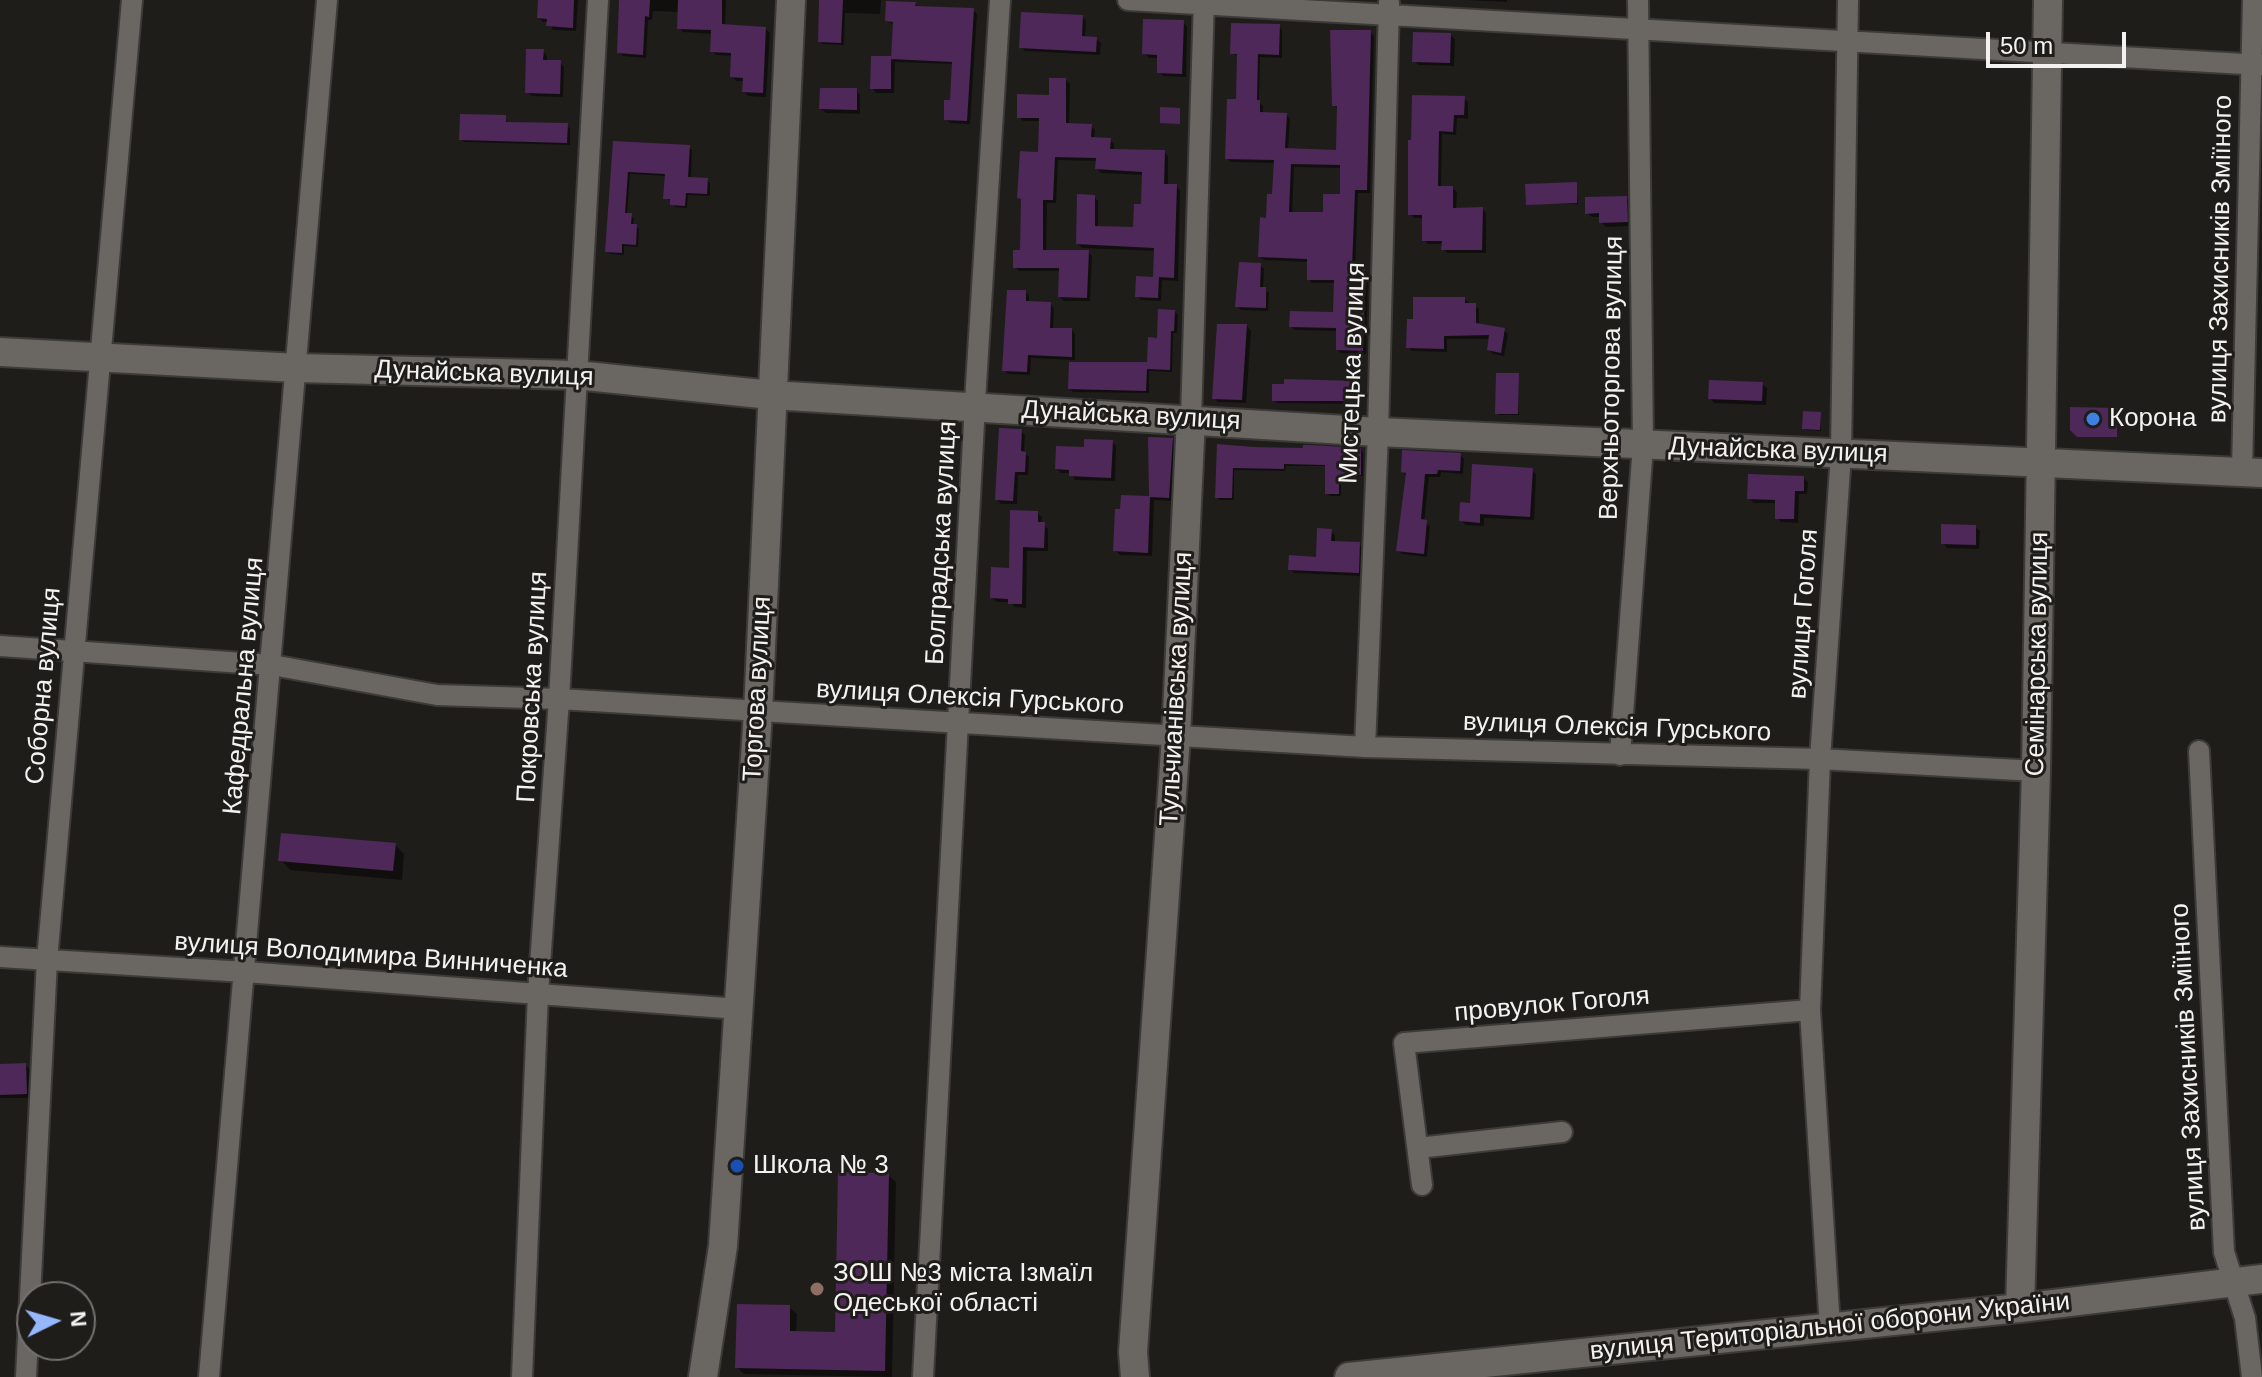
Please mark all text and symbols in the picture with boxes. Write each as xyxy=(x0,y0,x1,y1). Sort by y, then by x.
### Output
scale bar xyxy=(1990,16,2130,66)
text: 50 m xyxy=(2000,32,2053,59)
street label: вулиця Захисників Зміїного xyxy=(2203,95,2239,423)
street label: Верхньоторгова вулиця xyxy=(1594,236,1630,520)
street label: Мистецька вулиця xyxy=(1334,262,1372,484)
street label: Дунайська вулиця xyxy=(374,355,594,393)
street label: Дунайська вулиця xyxy=(1021,395,1241,437)
place label: Корона xyxy=(2109,403,2196,435)
marker: Корона xyxy=(2084,410,2102,428)
street label: Болградська вулиця xyxy=(920,420,964,666)
street label: Дунайська вулиця xyxy=(1668,432,1888,470)
street label: вулиця Гоголя xyxy=(1782,528,1826,700)
street label: Семінарська вулиця xyxy=(2020,531,2056,777)
street label: Тульчианівська вулиця xyxy=(1154,551,1200,827)
street label: Кафедральна вулиця xyxy=(217,556,271,816)
street label: Покровська вулиця xyxy=(511,571,555,803)
street label: Соборна вулиця xyxy=(20,586,68,786)
street label: Торгова вулиця xyxy=(738,595,778,783)
street label: вулиця Олексія Гурського xyxy=(815,674,1125,722)
street label: вулиця Олексія Гурського xyxy=(1462,707,1772,749)
street label: вулиця Захисників Зміїного xyxy=(2165,902,2213,1232)
street label: вулиця Володимира Винниченка xyxy=(173,927,569,985)
street label: провулок Гоголя xyxy=(1453,981,1651,1029)
place label: Школа № 3 xyxy=(753,1150,889,1182)
marker: Школа № 3 xyxy=(728,1157,746,1175)
place label: ЗОШ №3 міста Ізмаїл Одеської області xyxy=(833,1258,1093,1320)
marker: ЗОШ №3 міста Ізмаїл Одеської області xyxy=(808,1280,826,1298)
north arrow xyxy=(16,1281,96,1361)
street label: вулиця Територіальної оборони України xyxy=(1588,1286,2072,1368)
text: N xyxy=(65,1310,92,1328)

